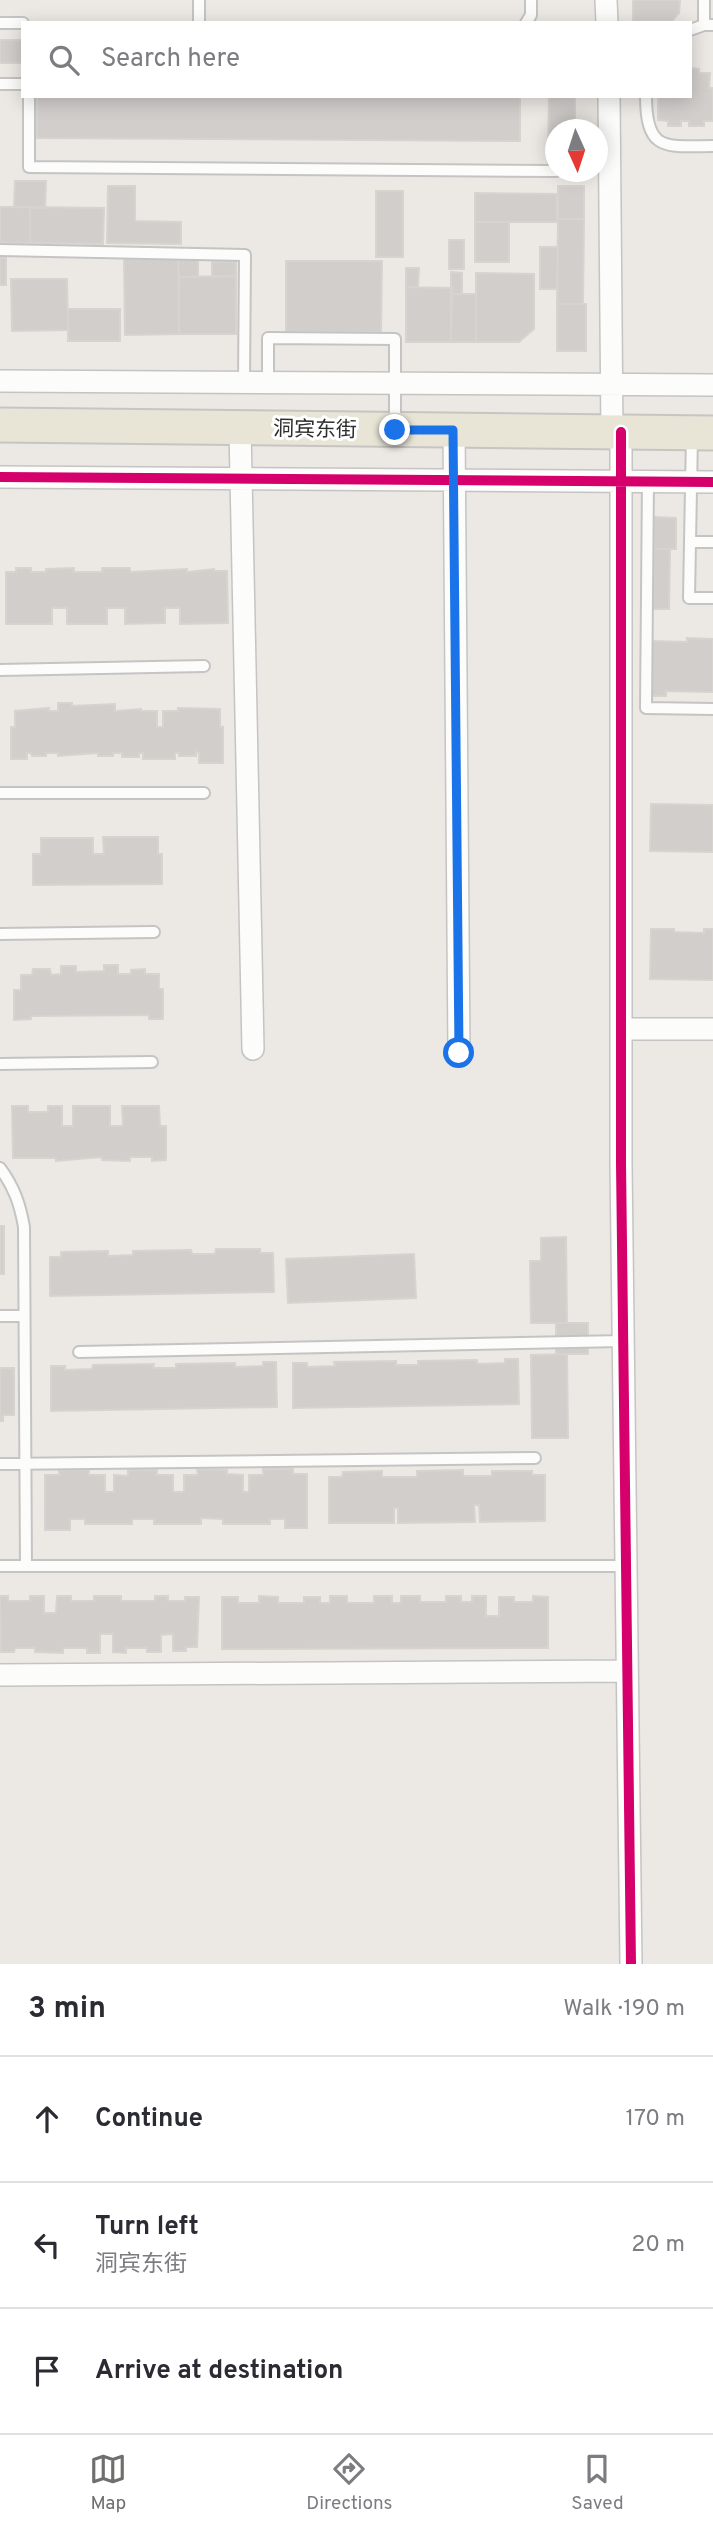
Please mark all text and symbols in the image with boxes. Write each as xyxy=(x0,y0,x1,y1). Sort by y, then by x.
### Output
search box xyxy=(21,21,692,98)
icon: search xyxy=(45,41,83,79)
text: Search here xyxy=(101,43,240,76)
north arrow xyxy=(545,119,608,182)
route end xyxy=(379,414,410,445)
street label: 洞宾东街 xyxy=(273,416,357,445)
route start xyxy=(443,1037,474,1068)
text: 3 min xyxy=(28,1991,106,2028)
text: Walk · 190 m xyxy=(563,1995,685,2024)
icon: ahead xyxy=(28,2100,66,2138)
text: Continue xyxy=(95,2103,203,2136)
text: 170 m xyxy=(626,2105,685,2134)
text: Turn left xyxy=(95,2211,199,2244)
icon: left xyxy=(28,2226,66,2264)
text: 20 m xyxy=(631,2231,685,2260)
text: 洞宾东街 xyxy=(95,2251,187,2280)
icon: arrive xyxy=(28,2352,66,2390)
text: Arrive at destination xyxy=(95,2355,343,2388)
tab: Map xyxy=(89,2450,127,2516)
tab: Directions xyxy=(306,2450,393,2516)
tab: Saved xyxy=(571,2450,624,2516)

